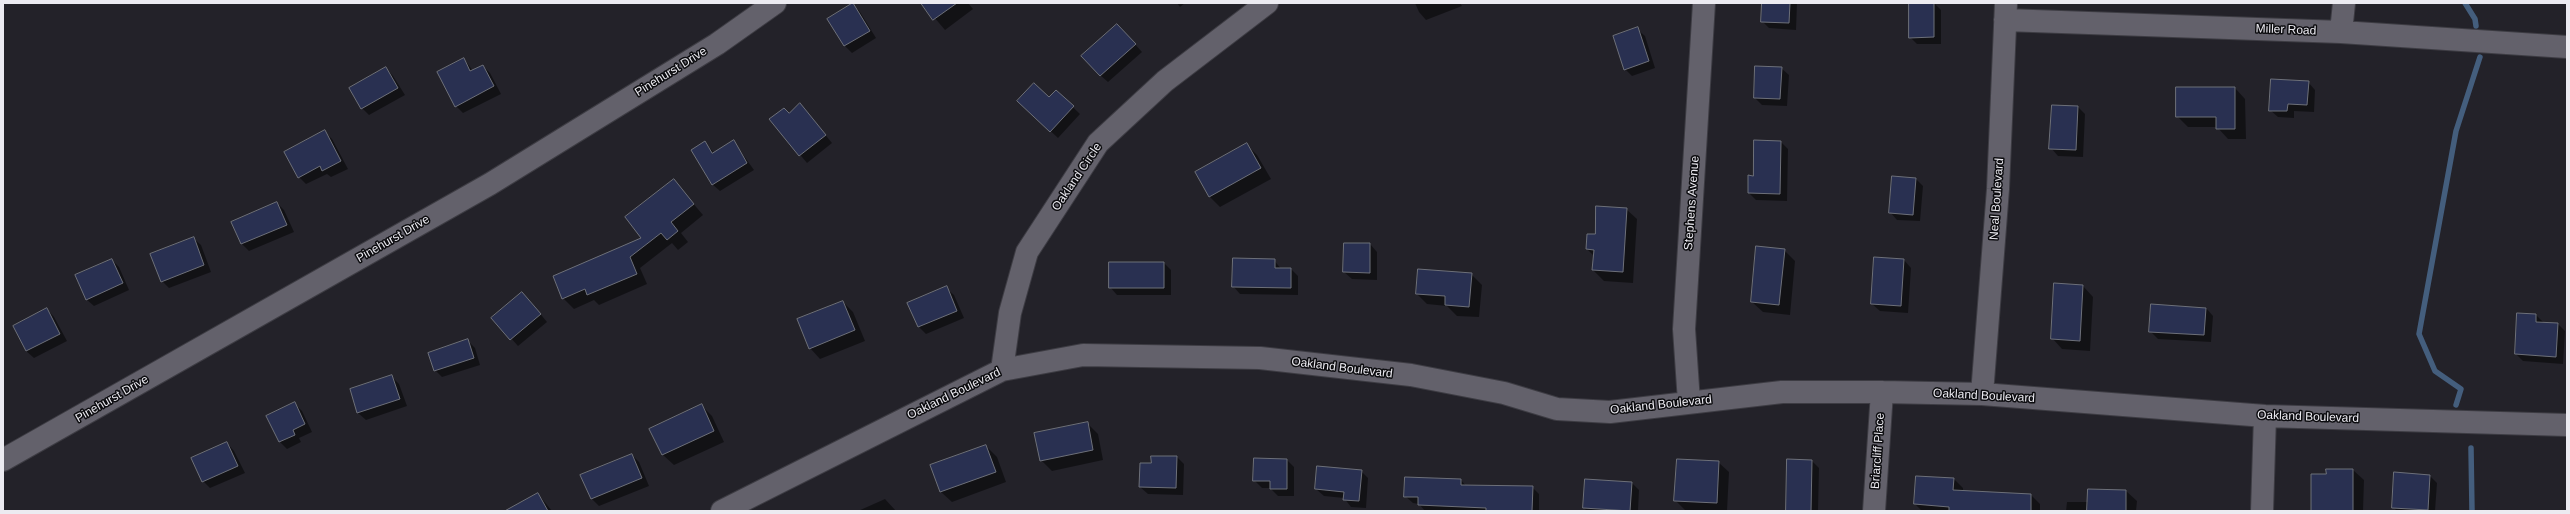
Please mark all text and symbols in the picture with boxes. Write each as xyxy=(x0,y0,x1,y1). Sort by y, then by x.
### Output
street label: Miller Road xyxy=(2255,22,2317,38)
street label: Pinehurst Drive xyxy=(632,44,710,100)
street label: Oakland Circle xyxy=(1049,140,1105,214)
street label: Stephens Avenue xyxy=(1682,155,1702,251)
street label: Neal Boulevard xyxy=(1987,158,2007,240)
street label: Pinehurst Drive xyxy=(354,212,432,266)
street label: Oakland Boulevard xyxy=(1290,355,1394,381)
street label: Oakland Boulevard xyxy=(905,365,1003,423)
street label: Pinehurst Drive xyxy=(73,372,151,426)
street label: Oakland Boulevard xyxy=(1933,386,2035,406)
street label: Oakland Boulevard xyxy=(1609,393,1713,417)
street label: Oakland Boulevard xyxy=(2257,408,2359,426)
street label: Briarcliff Place xyxy=(1868,412,1888,490)

